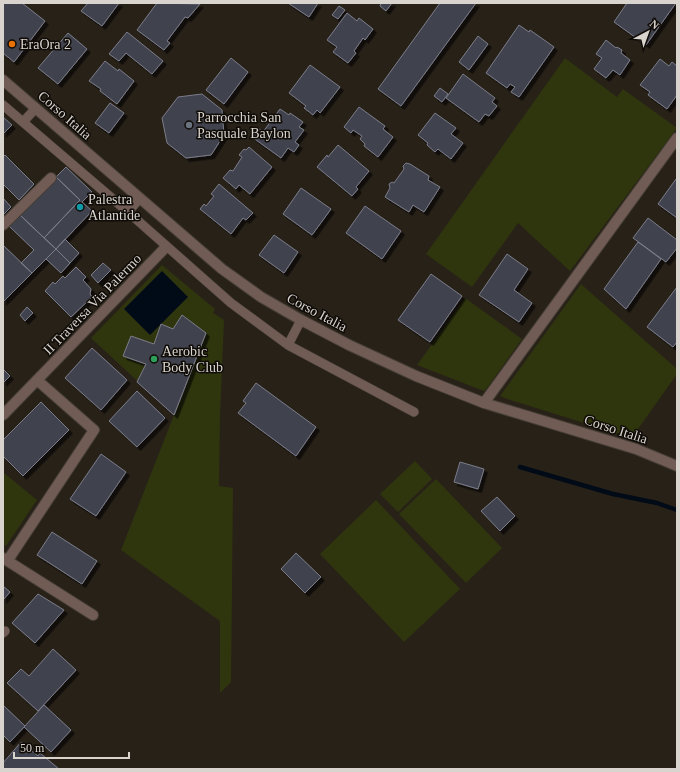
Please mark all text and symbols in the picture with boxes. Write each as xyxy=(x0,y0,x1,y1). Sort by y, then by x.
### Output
north arrow xyxy=(628,12,668,52)
text: N xyxy=(648,17,662,32)
place label: EraOra 2 xyxy=(20,37,71,52)
marker: EraOra 2 xyxy=(7,39,17,49)
street label: Corso Italia xyxy=(35,88,95,143)
place label: Parrocchia San Pasquale Baylon xyxy=(197,110,291,141)
marker: Parrocchia San Pasquale Baylon xyxy=(184,120,194,130)
place label: Palestra Atlantide xyxy=(88,192,140,223)
marker: Palestra Atlantide xyxy=(75,202,85,212)
street label: II Traversa Via Palermo xyxy=(40,251,144,358)
street label: Corso Italia xyxy=(284,290,350,335)
place label: Aerobic Body Club xyxy=(162,344,223,375)
marker: Aerobic Body Club xyxy=(149,354,159,364)
street label: Corso Italia xyxy=(582,412,650,447)
scale bar xyxy=(14,734,129,760)
text: 50 m xyxy=(20,741,45,755)

